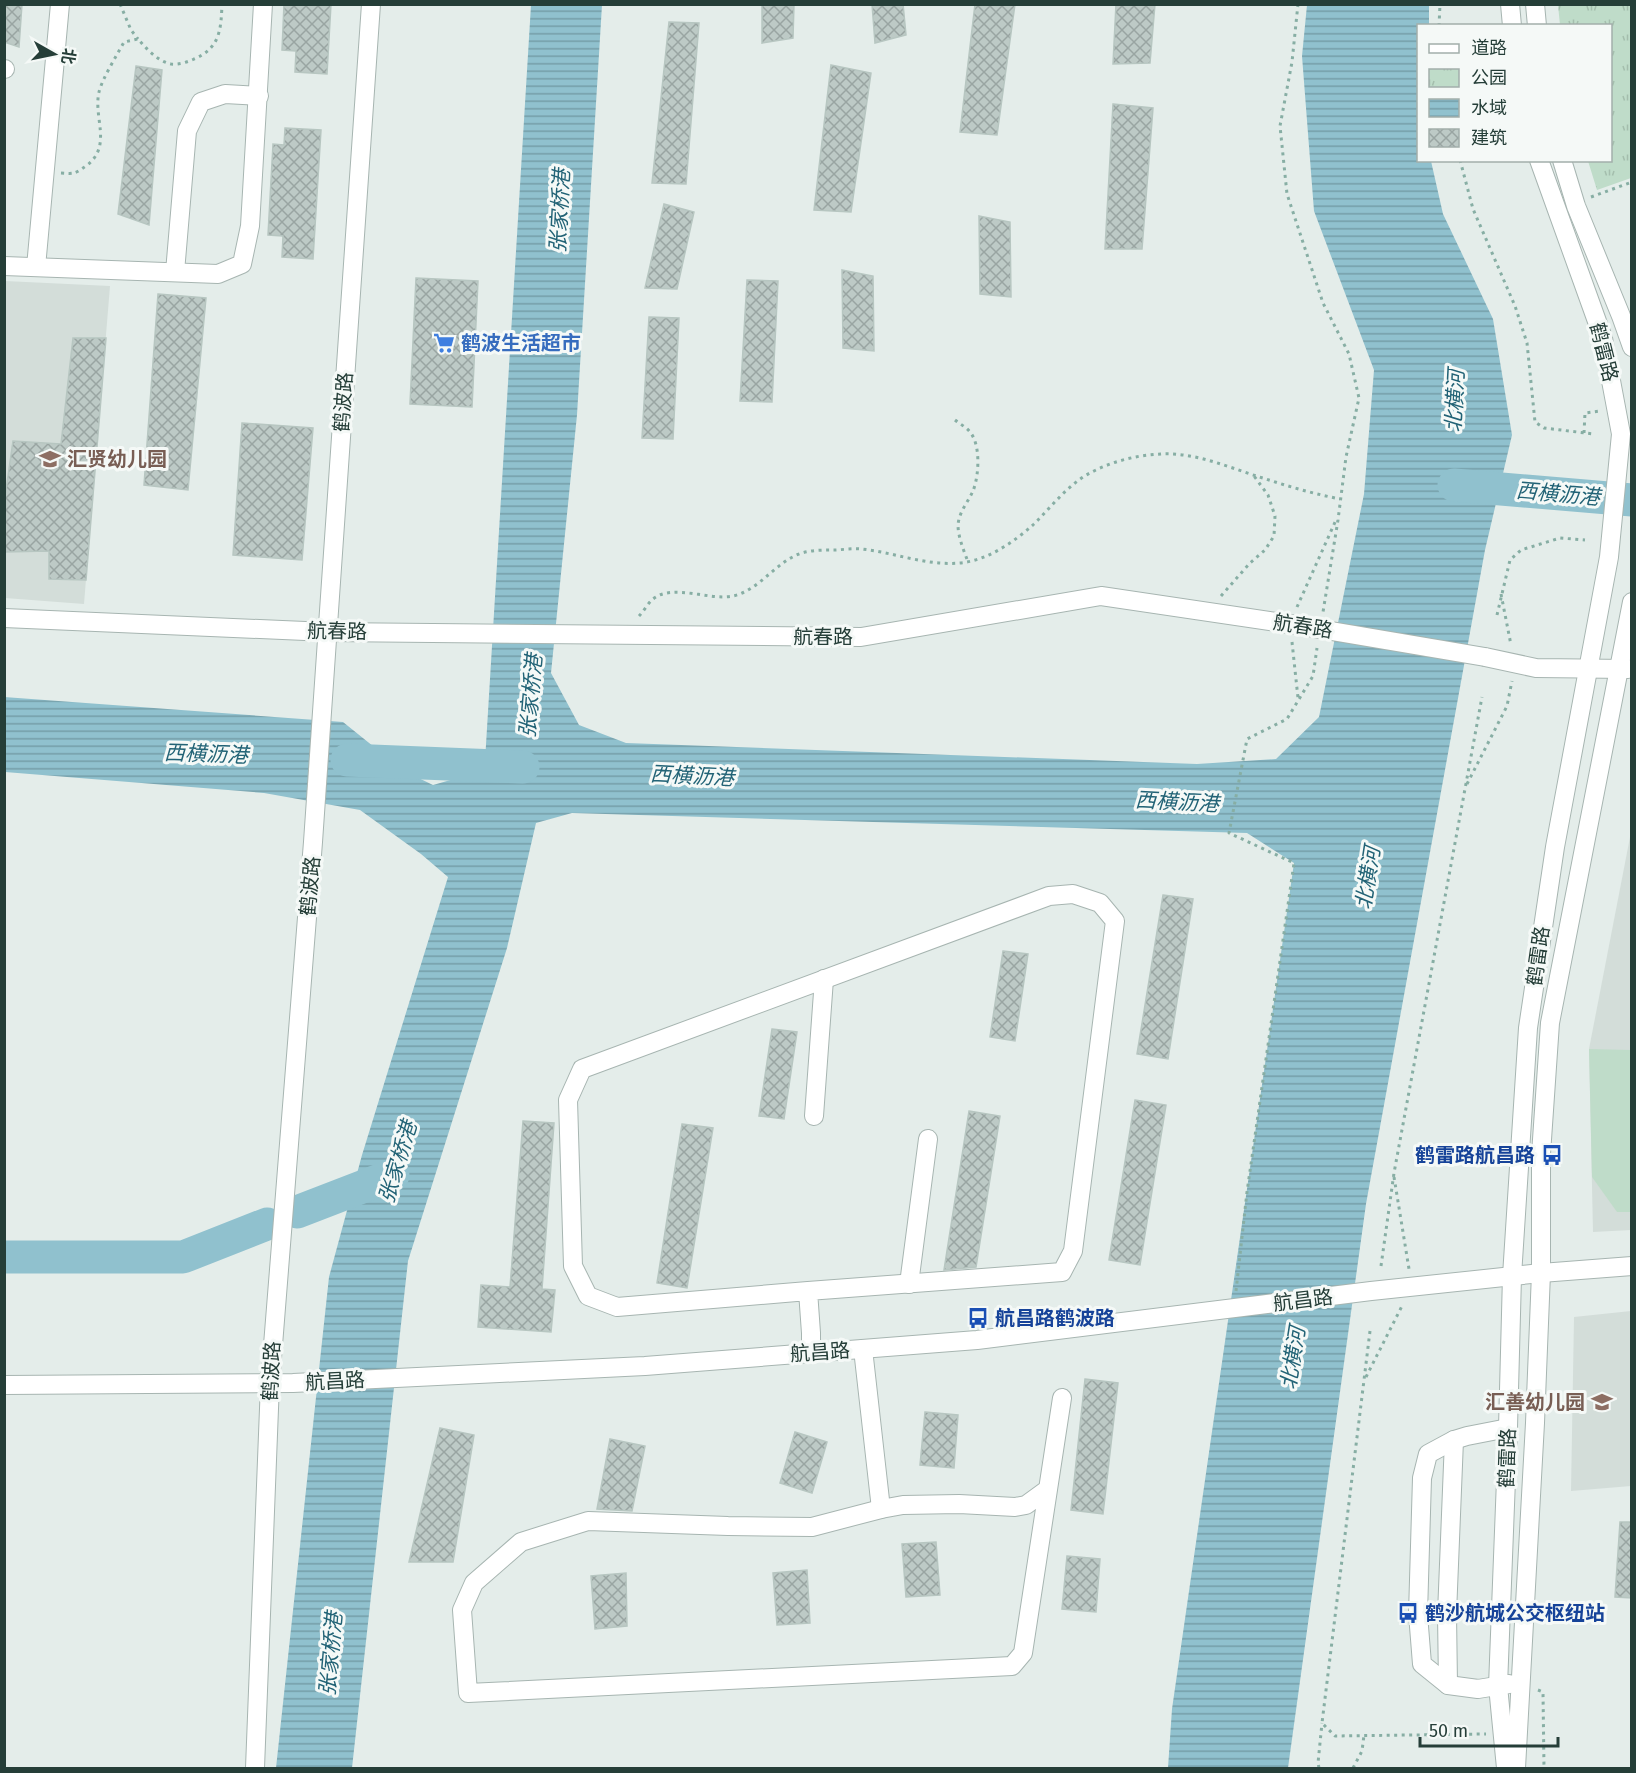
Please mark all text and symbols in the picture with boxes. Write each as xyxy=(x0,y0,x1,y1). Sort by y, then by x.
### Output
north arrow xyxy=(24,24,84,84)
legend xyxy=(1417,24,1612,162)
text: 道路 xyxy=(1471,37,1507,59)
text: 北 xyxy=(58,47,79,66)
text: 公园 xyxy=(1471,67,1507,89)
text: 水域 xyxy=(1471,97,1507,119)
text: 建筑 xyxy=(1471,127,1507,149)
water label: 张家桥港 xyxy=(545,165,575,254)
street label: 鹤雷路 xyxy=(1585,320,1623,384)
supermarket icon: 鹤波生活超市 xyxy=(432,331,456,355)
place label: 鹤波生活超市 xyxy=(461,331,581,355)
water label: 北横河 xyxy=(1440,365,1470,433)
street label: 鹤波路 xyxy=(329,371,357,433)
school or university icon: 汇贤幼儿园 xyxy=(38,447,62,471)
place label: 汇贤幼儿园 xyxy=(67,447,167,471)
water label: 西横沥港 xyxy=(1515,477,1604,511)
street label: 航春路 xyxy=(1271,609,1335,643)
street label: 航春路 xyxy=(307,618,367,644)
street label: 航春路 xyxy=(793,625,853,649)
water label: 张家桥港 xyxy=(514,650,548,739)
water label: 西横沥港 xyxy=(164,740,251,769)
water label: 西横沥港 xyxy=(649,761,738,791)
water label: 西横沥港 xyxy=(1134,787,1223,817)
water label: 北横河 xyxy=(1350,841,1386,911)
street label: 鹤波路 xyxy=(295,855,325,917)
street label: 鹤雷路 xyxy=(1522,925,1554,987)
water label: 张家桥港 xyxy=(373,1115,424,1206)
place label: 鹤雷路航昌路 xyxy=(1415,1143,1535,1167)
bus stop icon: 鹤雷路航昌路 xyxy=(1540,1143,1564,1167)
street label: 航昌路 xyxy=(1272,1284,1334,1316)
bus stop icon: 航昌路鹤波路 xyxy=(966,1306,990,1330)
place label: 航昌路鹤波路 xyxy=(995,1306,1115,1330)
water label: 北横河 xyxy=(1275,1321,1311,1391)
street label: 航昌路 xyxy=(789,1338,851,1366)
street label: 鹤波路 xyxy=(257,1340,285,1402)
street label: 航昌路 xyxy=(304,1367,366,1395)
place label: 汇善幼儿园 xyxy=(1485,1390,1585,1414)
school or university icon: 汇善幼儿园 xyxy=(1590,1390,1614,1414)
street label: 鹤雷路 xyxy=(1494,1428,1520,1488)
bus stop icon: 鹤沙航城公交枢纽站 xyxy=(1396,1601,1420,1625)
place label: 鹤沙航城公交枢纽站 xyxy=(1425,1601,1605,1625)
water label: 张家桥港 xyxy=(314,1608,348,1697)
scale bar xyxy=(1420,1710,1558,1748)
text: 50 m xyxy=(1429,1720,1468,1742)

